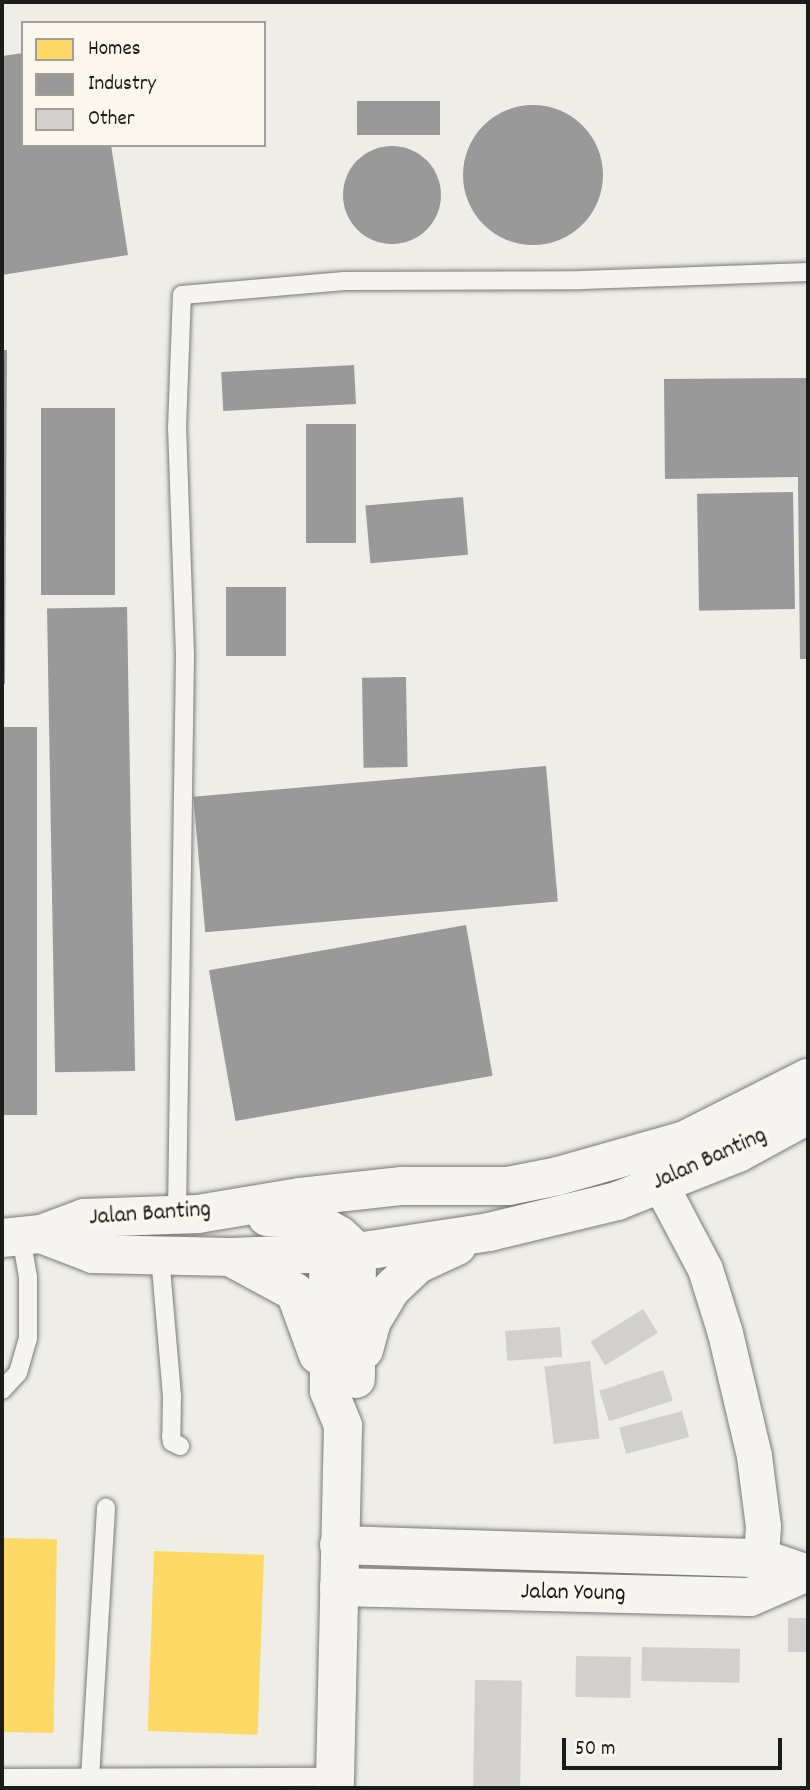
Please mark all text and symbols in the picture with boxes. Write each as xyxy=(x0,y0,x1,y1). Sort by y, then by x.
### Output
legend xyxy=(21,21,266,147)
text: Homes xyxy=(88,35,141,65)
text: Industry xyxy=(88,70,156,100)
text: Other xyxy=(88,105,134,135)
street label: Jalan Banting xyxy=(648,1122,772,1198)
street label: Jalan Banting xyxy=(88,1196,212,1234)
street label: Jalan Young xyxy=(520,1579,626,1609)
scale bar xyxy=(565,1724,786,1768)
text: 50 m xyxy=(575,1735,615,1765)

